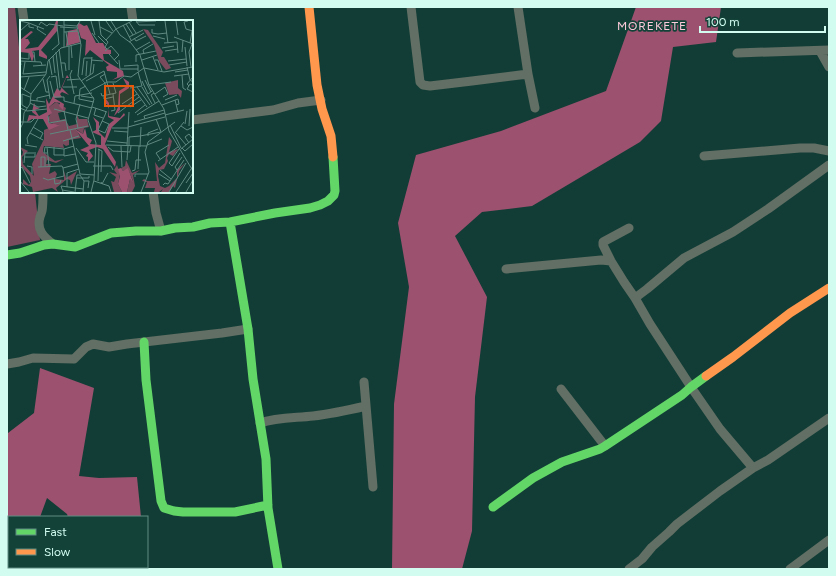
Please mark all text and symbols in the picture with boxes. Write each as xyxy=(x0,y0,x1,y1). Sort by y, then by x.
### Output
scale bar xyxy=(700,8,825,34)
text: 100 m xyxy=(706,15,740,29)
district label: MOREKETE xyxy=(617,19,687,33)
inset map xyxy=(20,20,193,193)
legend xyxy=(8,516,148,568)
text: Fast xyxy=(44,525,67,539)
text: Slow xyxy=(44,545,71,559)

